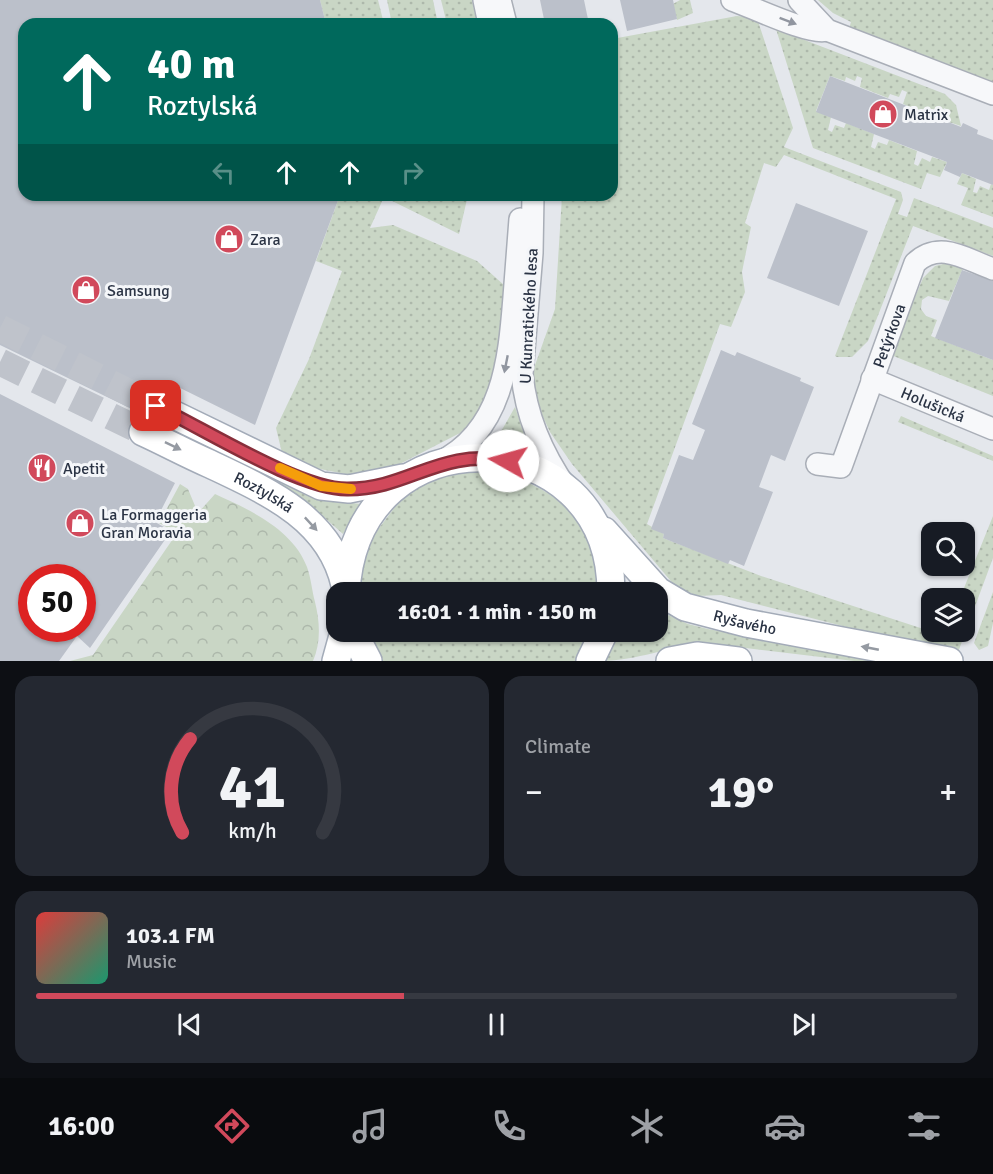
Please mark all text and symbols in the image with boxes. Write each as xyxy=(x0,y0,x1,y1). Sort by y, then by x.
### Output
one-way arrow xyxy=(779,17,797,26)
text: 40 m xyxy=(147,39,236,90)
icon: ahead xyxy=(48,42,126,120)
text: Roztylská xyxy=(147,90,258,123)
shop icon: Matrix xyxy=(867,98,899,130)
place label: Matrix xyxy=(904,105,949,125)
icon: left xyxy=(207,156,240,189)
icon: ahead xyxy=(270,156,303,189)
icon: ahead xyxy=(333,156,366,189)
icon: right xyxy=(396,156,429,189)
shop icon: Zara xyxy=(213,223,245,255)
place label: Zara xyxy=(250,230,281,250)
street label: U Kunratického lesa xyxy=(515,248,543,385)
shop icon: Samsung xyxy=(70,274,102,306)
place label: Samsung xyxy=(107,281,170,301)
street label: Petýrkova xyxy=(869,301,910,371)
one-way arrow xyxy=(502,354,511,373)
pin xyxy=(130,380,181,431)
street label: Holušická xyxy=(898,383,968,427)
icon: arrive xyxy=(139,389,172,422)
position arrow xyxy=(476,429,540,493)
one-way arrow xyxy=(164,442,181,451)
restaurant icon: Apetit xyxy=(26,452,58,484)
place label: Apetit xyxy=(63,459,105,479)
street label: Roztylská xyxy=(230,468,297,518)
place label: La Formaggeria Gran Moravia xyxy=(101,505,207,543)
shop icon: La Formaggeria Gran Moravia xyxy=(64,507,96,539)
one-way arrow xyxy=(304,516,318,530)
map controls xyxy=(921,522,975,642)
button: search xyxy=(921,522,975,576)
speed limit sign: 50 xyxy=(18,564,96,642)
button: layers xyxy=(921,588,975,642)
text: 16:01 · 1 min · 150 m xyxy=(397,598,597,625)
street label: Ryšavého xyxy=(711,606,778,639)
one-way arrow xyxy=(861,643,880,652)
text: Climate xyxy=(525,734,591,759)
text: 41 xyxy=(218,748,286,825)
text: 19° xyxy=(708,765,774,820)
text: − xyxy=(525,772,543,813)
text: + xyxy=(939,772,957,813)
text: km/h xyxy=(228,818,276,844)
text: 103.1 FM xyxy=(126,922,215,949)
text: Music xyxy=(126,949,177,974)
icon: previous xyxy=(173,1008,206,1041)
icon: pause xyxy=(480,1008,513,1041)
icon: next xyxy=(787,1008,820,1041)
icon: directions xyxy=(211,1105,253,1147)
icon: music xyxy=(349,1105,391,1147)
icon: phone xyxy=(488,1105,530,1147)
icon: climate xyxy=(626,1105,668,1147)
icon: car xyxy=(764,1105,806,1147)
icon: filters xyxy=(903,1105,945,1147)
text: 16:00 xyxy=(48,1110,114,1143)

